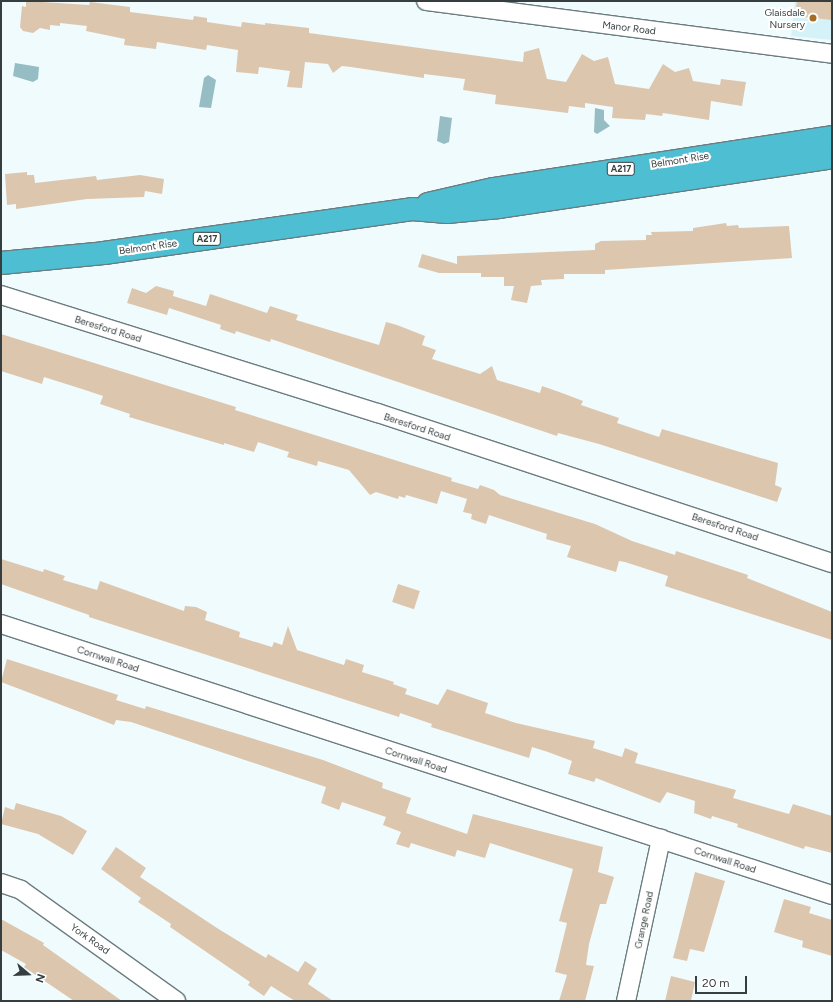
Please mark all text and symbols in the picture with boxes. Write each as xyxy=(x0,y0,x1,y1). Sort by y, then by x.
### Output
place label: Glaisdale Nursery xyxy=(765,6,805,30)
marker: Glaisdale Nursery xyxy=(808,13,818,23)
street label: Manor Road xyxy=(602,19,656,37)
street label: Belmont Rise xyxy=(650,149,710,171)
road number: A217 xyxy=(606,162,636,176)
road number: A217 xyxy=(192,232,222,246)
street label: Belmont Rise xyxy=(118,237,178,257)
street label: Beresford Road xyxy=(73,313,143,345)
street label: Beresford Road xyxy=(382,411,452,443)
street label: Beresford Road xyxy=(690,511,760,543)
street label: Cornwall Road xyxy=(75,643,141,675)
street label: Cornwall Road xyxy=(383,744,449,776)
street label: Cornwall Road xyxy=(692,844,758,876)
street label: Grange Road xyxy=(632,890,656,950)
street label: York Road xyxy=(68,921,112,957)
north arrow xyxy=(8,954,48,994)
scale bar xyxy=(697,968,749,994)
text: N xyxy=(32,972,47,984)
text: 20 m xyxy=(702,976,730,990)

